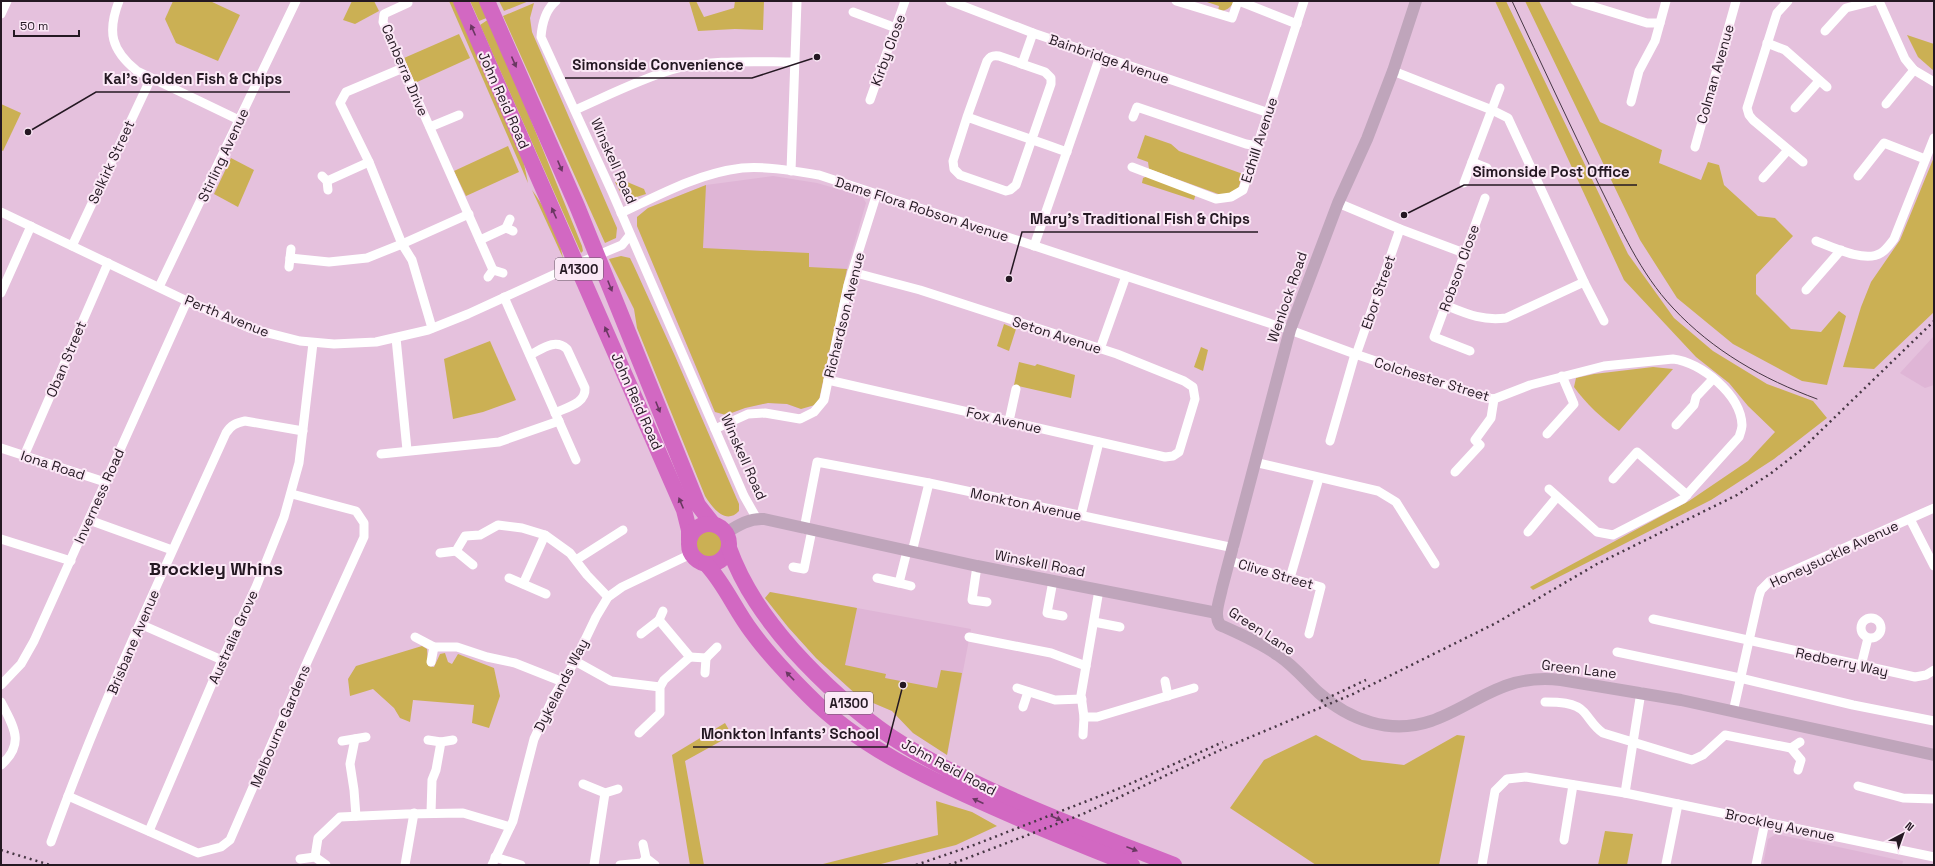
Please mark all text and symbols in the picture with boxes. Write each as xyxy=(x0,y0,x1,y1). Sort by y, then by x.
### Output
scale bar xyxy=(14,12,79,38)
street label: Kirby Close xyxy=(867,12,909,88)
text: 50 m xyxy=(20,18,48,34)
street label: Canberra Drive xyxy=(377,21,433,119)
street label: Colman Avenue xyxy=(1692,22,1738,126)
one-way arrow xyxy=(470,25,476,36)
street label: Bainbridge Avenue xyxy=(1046,30,1172,88)
street label: John Reid Road xyxy=(474,48,534,152)
callout: Simonside Convenience xyxy=(565,51,752,78)
text: Simonside Convenience xyxy=(572,55,744,74)
one-way arrow xyxy=(511,57,517,68)
callout: Kal's Golden Fish & Chips xyxy=(96,65,290,92)
text: Kal's Golden Fish & Chips xyxy=(104,69,282,88)
street label: Edhill Avenue xyxy=(1237,95,1281,185)
street label: Stirling Avenue xyxy=(193,105,253,205)
street label: Winskell Road xyxy=(587,115,641,207)
street label: Selkirk Street xyxy=(84,117,138,207)
callout: Simonside Post Office xyxy=(1464,158,1637,185)
one-way arrow xyxy=(557,161,563,173)
text: Simonside Post Office xyxy=(1472,162,1630,181)
street label: Dame Flora Robson Avenue xyxy=(833,172,1011,246)
callout: Mary's Traditional Fish & Chips xyxy=(1022,205,1258,232)
one-way arrow xyxy=(551,208,557,219)
text: Mary's Traditional Fish & Chips xyxy=(1030,209,1250,228)
street label: Robson Close xyxy=(1435,222,1483,314)
street label: Wenlock Road xyxy=(1263,249,1311,345)
street label: Richardson Avenue xyxy=(820,250,868,380)
street label: Ebor Street xyxy=(1357,253,1399,331)
road number: A1300 xyxy=(555,258,603,280)
one-way arrow xyxy=(607,281,613,293)
street label: Perth Avenue xyxy=(182,291,272,341)
street label: Seton Avenue xyxy=(1010,312,1104,358)
street label: Oban Street xyxy=(42,318,90,400)
one-way arrow xyxy=(603,326,610,338)
street label: John Reid Road xyxy=(607,349,667,453)
street label: Colchester Street xyxy=(1372,353,1492,405)
one-way arrow xyxy=(655,401,661,412)
street label: Fox Avenue xyxy=(965,403,1043,437)
street label: Winskell Road xyxy=(717,411,771,503)
street label: Iona Road xyxy=(19,446,87,484)
street label: Inverness Road xyxy=(70,446,128,546)
street label: Monkton Avenue xyxy=(969,483,1083,525)
one-way arrow xyxy=(678,497,684,508)
street label: Honeysuckle Avenue xyxy=(1767,516,1901,592)
street label: Winskell Road xyxy=(993,545,1087,581)
street label: Clive Street xyxy=(1236,555,1316,593)
district label: Brockley Whins xyxy=(149,557,283,580)
street label: Brisbane Avenue xyxy=(103,587,163,697)
street label: Australia Grove xyxy=(204,587,262,687)
street label: Green Lane xyxy=(1225,603,1299,659)
street label: Dykelands Way xyxy=(530,636,592,734)
street label: Redberry Way xyxy=(1794,643,1890,681)
street label: Green Lane xyxy=(1540,655,1618,683)
street label: Melbourne Gardens xyxy=(246,662,314,790)
one-way arrow xyxy=(785,671,794,681)
road number: A1300 xyxy=(825,692,873,714)
callout: Monkton Infants' School xyxy=(693,720,887,747)
text: Monkton Infants' School xyxy=(701,724,879,743)
street label: John Reid Road xyxy=(898,734,1000,800)
one-way arrow xyxy=(973,798,984,804)
street label: Brockley Avenue xyxy=(1723,805,1837,845)
north arrow xyxy=(1883,814,1923,854)
one-way arrow xyxy=(1050,816,1062,822)
text: N xyxy=(1902,819,1917,834)
one-way arrow xyxy=(1126,846,1138,852)

